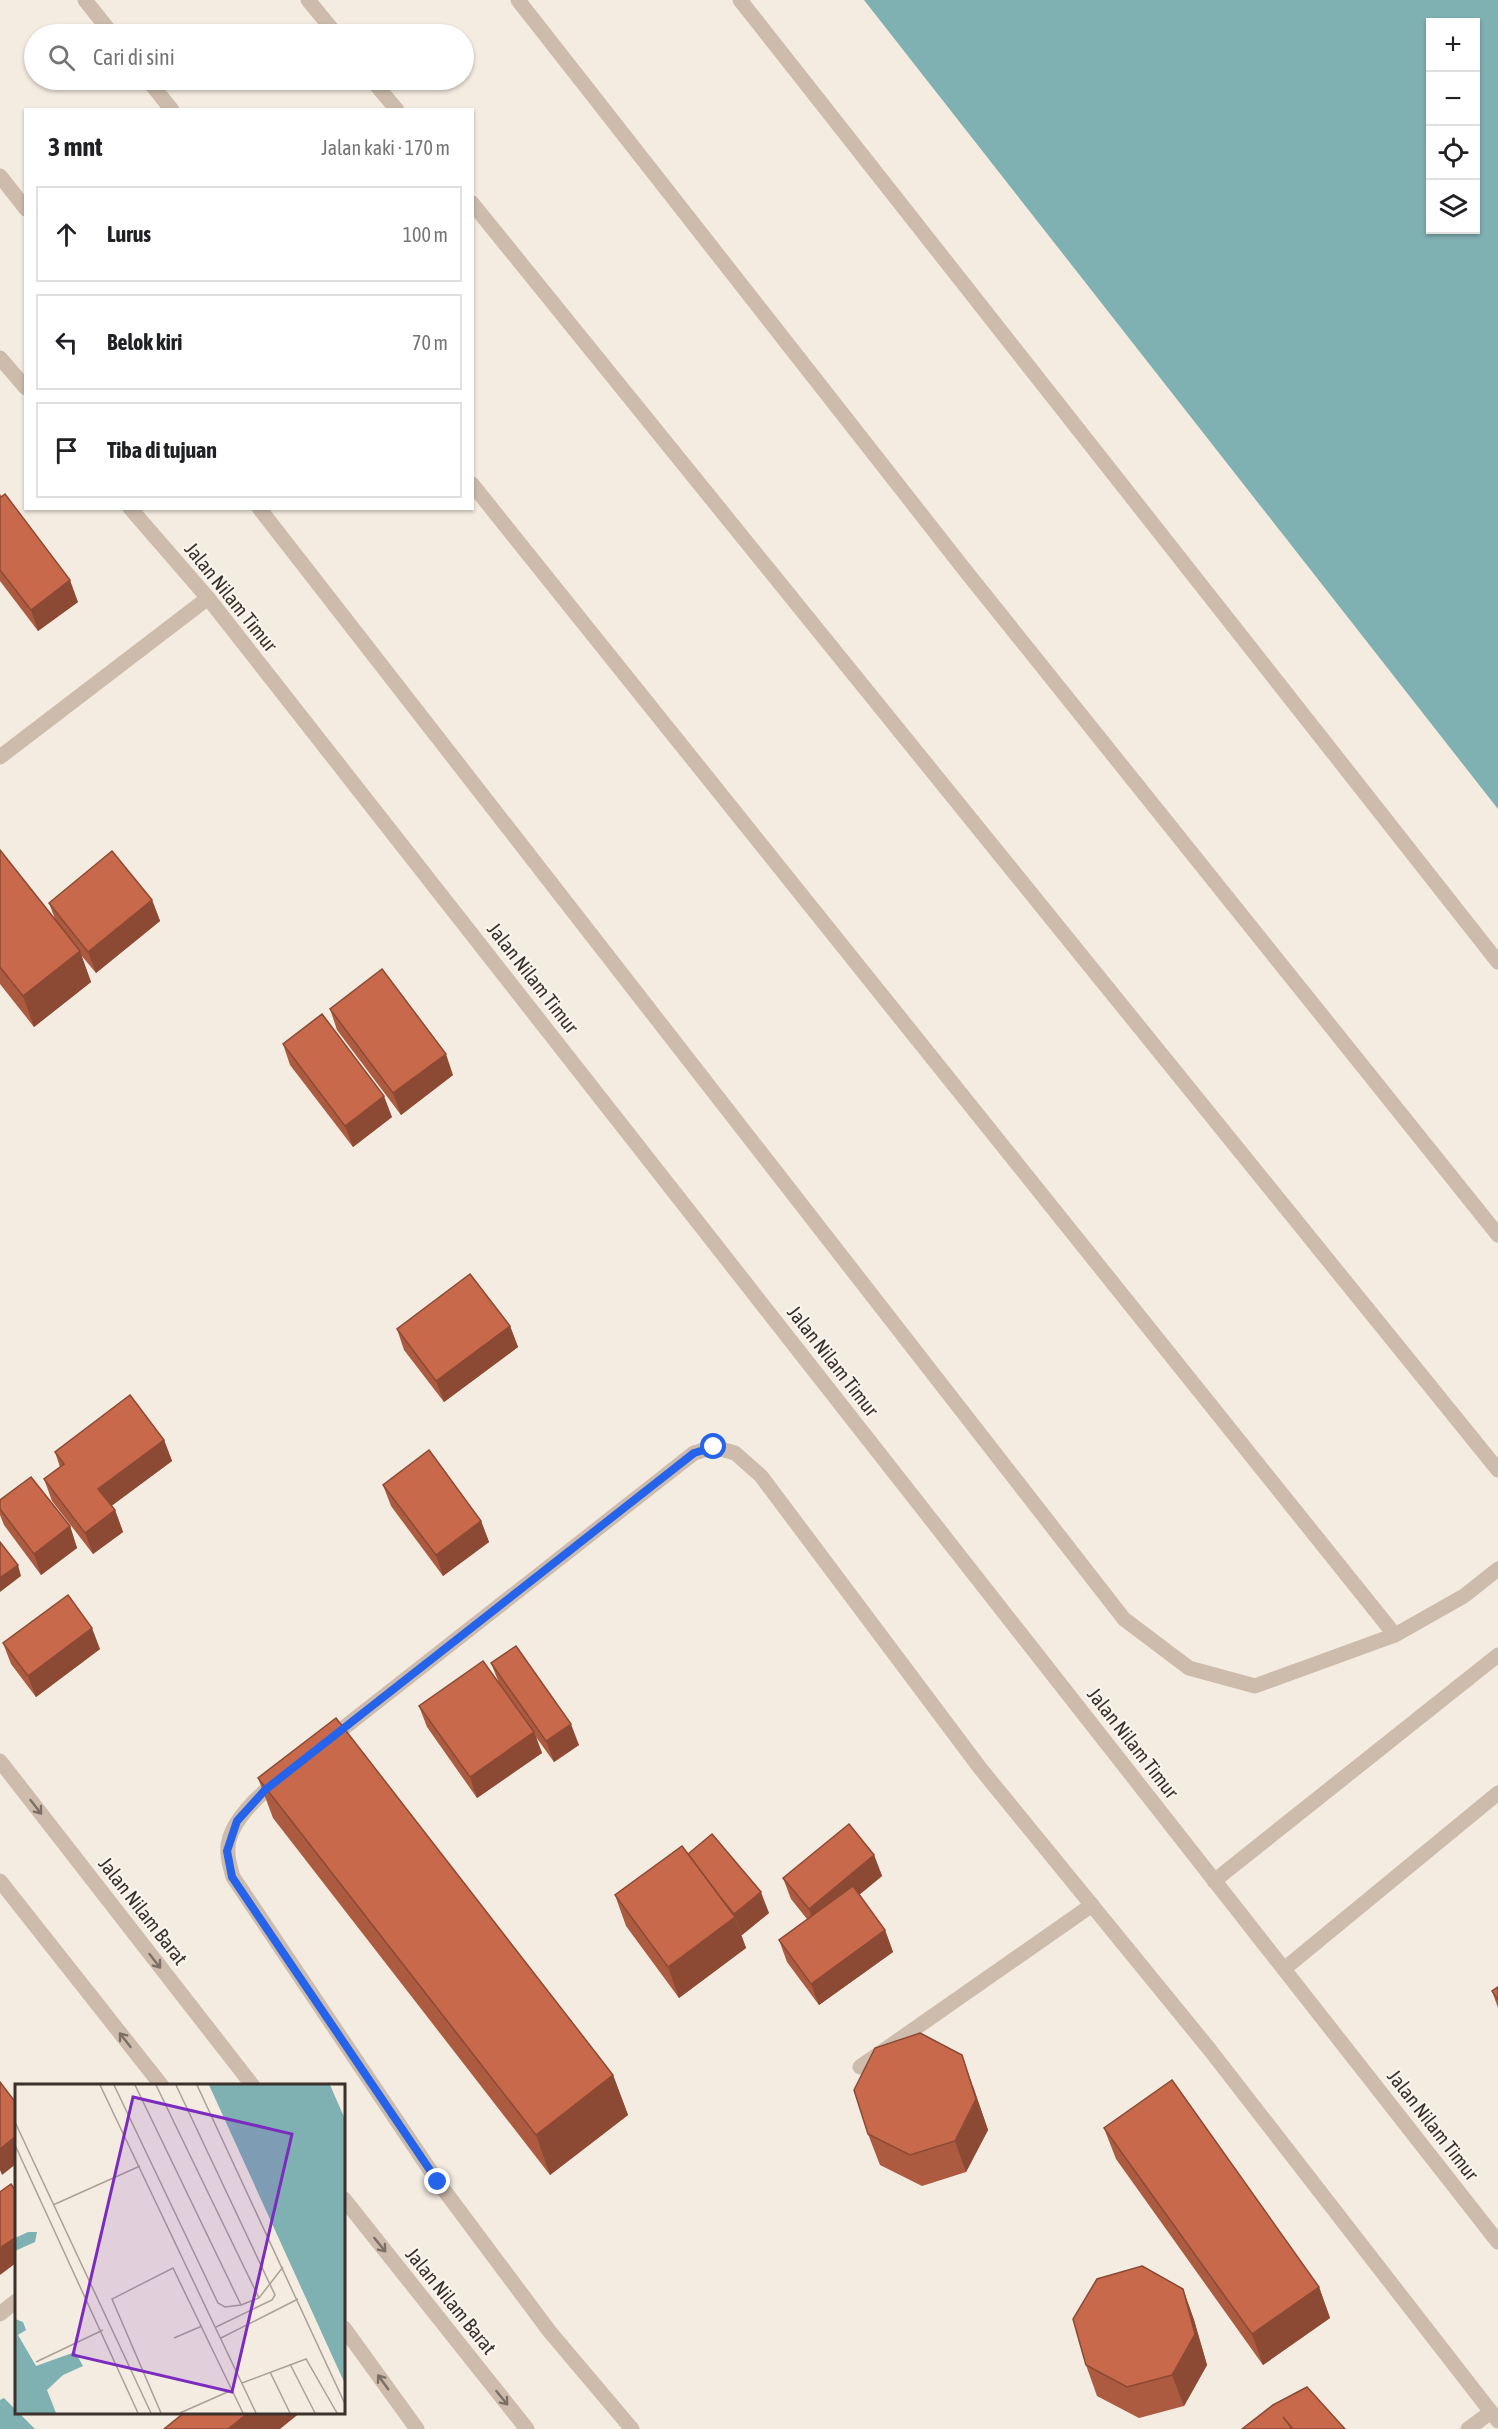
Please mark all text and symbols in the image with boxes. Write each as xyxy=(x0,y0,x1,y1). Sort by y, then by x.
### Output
map controls xyxy=(1426,18,1480,234)
button: + xyxy=(1426,18,1480,72)
search box xyxy=(24,24,474,90)
icon: search xyxy=(45,41,78,74)
text: Cari di sini xyxy=(93,44,175,70)
button: − xyxy=(1426,72,1480,126)
button: locate xyxy=(1426,126,1480,180)
text: 3 mnt xyxy=(48,132,103,162)
text: Jalan kaki · 170 m xyxy=(321,136,450,159)
button: layers xyxy=(1426,180,1480,234)
icon: ahead xyxy=(50,218,83,251)
text: Lurus xyxy=(107,221,151,247)
text: 100 m xyxy=(403,223,448,246)
icon: left xyxy=(50,326,83,359)
text: Belok kiri xyxy=(107,329,182,355)
text: 70 m xyxy=(412,331,448,354)
icon: arrive xyxy=(50,434,83,467)
text: Tiba di tujuan xyxy=(107,437,217,463)
street label: Jalan Nilam Timur xyxy=(180,537,283,657)
street label: Jalan Nilam Timur xyxy=(483,918,584,1038)
street label: Jalan Nilam Timur xyxy=(783,1301,884,1421)
route start xyxy=(700,1433,726,1459)
street label: Jalan Nilam Timur xyxy=(1083,1683,1184,1803)
one-way arrow xyxy=(29,1799,42,1815)
street label: Jalan Nilam Barat xyxy=(94,1852,193,1969)
one-way arrow xyxy=(149,1953,162,1969)
one-way arrow xyxy=(119,2032,132,2048)
street label: Jalan Nilam Timur xyxy=(1383,2065,1484,2185)
inset map xyxy=(15,2084,345,2414)
route end xyxy=(424,2168,450,2194)
one-way arrow xyxy=(373,2237,387,2252)
street label: Jalan Nilam Barat xyxy=(401,2243,501,2359)
one-way arrow xyxy=(377,2374,389,2390)
one-way arrow xyxy=(495,2389,508,2405)

